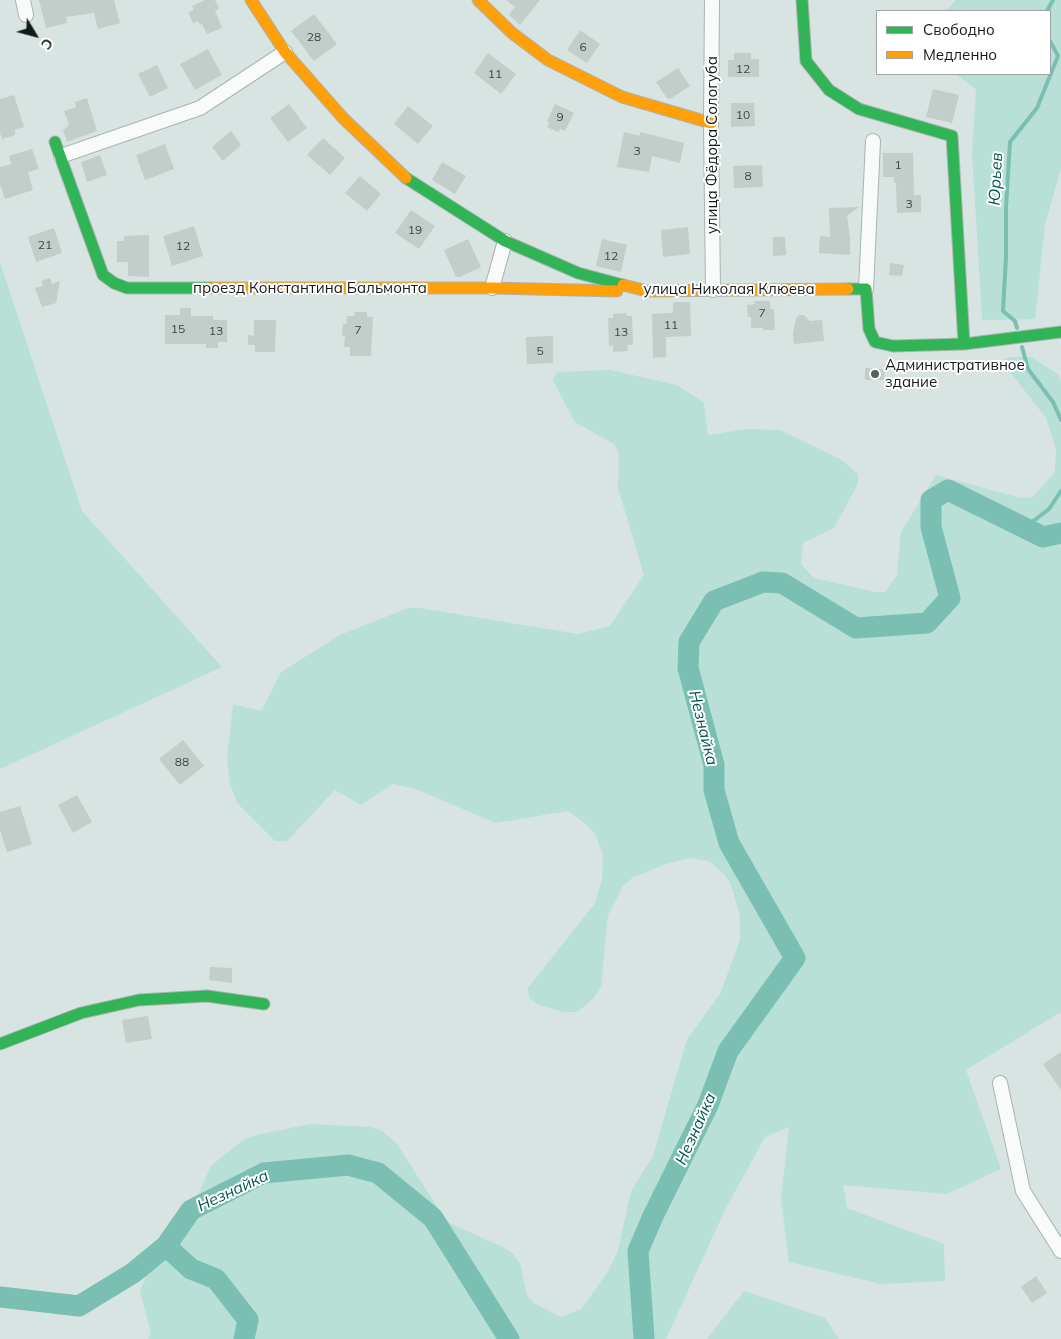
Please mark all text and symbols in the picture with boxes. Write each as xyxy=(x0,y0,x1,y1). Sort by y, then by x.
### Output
north arrow xyxy=(10,10,60,60)
legend xyxy=(876,10,1051,75)
text: Свободно xyxy=(923,20,995,39)
house number: 28 xyxy=(307,30,321,44)
text: С xyxy=(37,35,57,53)
house number: 6 xyxy=(579,40,587,54)
text: Медленно xyxy=(923,45,997,64)
street label: улица Фёдора Сологуба xyxy=(703,56,721,234)
house number: 12 xyxy=(736,62,750,76)
house number: 11 xyxy=(488,67,502,81)
house number: 10 xyxy=(736,108,750,122)
house number: 9 xyxy=(556,110,564,124)
house number: 3 xyxy=(633,144,641,158)
water label: Юрьев xyxy=(985,152,1007,206)
house number: 1 xyxy=(894,158,902,172)
house number: 8 xyxy=(744,169,752,183)
house number: 3 xyxy=(905,197,913,211)
house number: 19 xyxy=(408,223,422,237)
house number: 21 xyxy=(38,238,52,252)
house number: 12 xyxy=(176,239,190,253)
house number: 12 xyxy=(604,249,618,263)
street label: проезд Константина Бальмонта xyxy=(193,279,427,297)
street label: улица Николая Клюева xyxy=(643,280,815,298)
house number: 7 xyxy=(758,306,766,320)
house number: 11 xyxy=(664,318,678,332)
house number: 15 xyxy=(171,322,185,336)
house number: 7 xyxy=(354,323,362,337)
house number: 13 xyxy=(209,324,223,338)
house number: 13 xyxy=(614,325,628,339)
house number: 5 xyxy=(536,344,544,358)
place label: Административное здание xyxy=(885,356,1025,391)
marker: Административное здание xyxy=(869,368,881,380)
water label: Незнайка xyxy=(684,689,722,767)
house number: 88 xyxy=(175,755,189,769)
water label: Незнайка xyxy=(672,1090,720,1168)
water label: Незнайка xyxy=(194,1166,272,1216)

